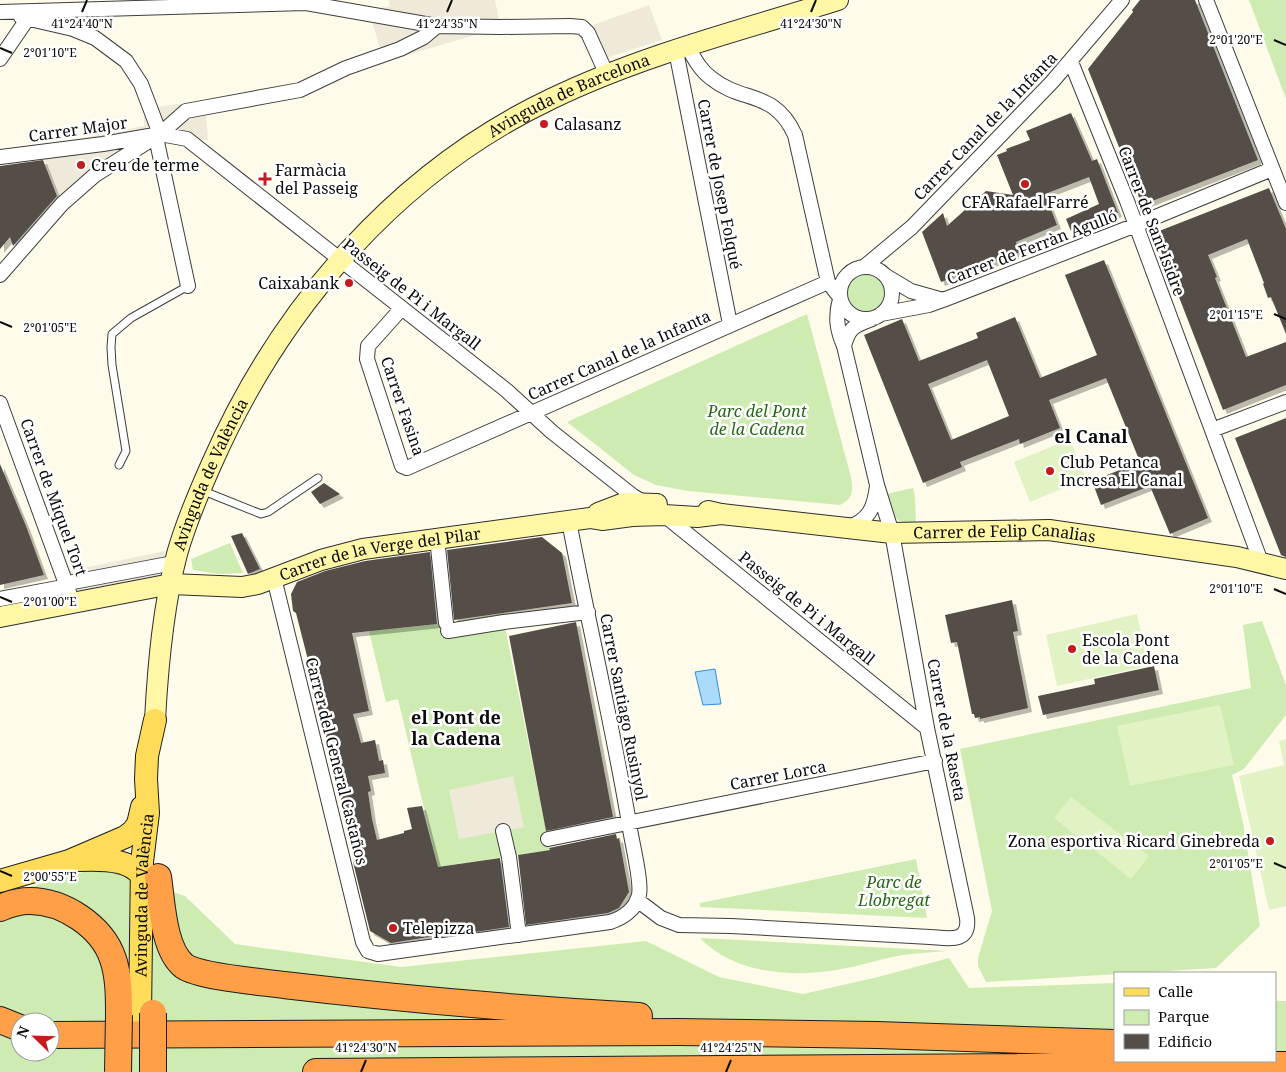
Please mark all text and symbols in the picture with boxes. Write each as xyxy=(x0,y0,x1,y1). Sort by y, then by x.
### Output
text: 41°24'40"N xyxy=(51,15,113,32)
text: 41°24'35"N xyxy=(416,15,478,32)
text: 41°24'30"N xyxy=(780,15,842,32)
text: 2°01'20"E xyxy=(1209,31,1263,48)
text: 2°01'10"E xyxy=(23,44,77,61)
street label: Carrer Canal de la Infanta xyxy=(908,47,1062,205)
street label: Avinguda de Barcelona xyxy=(483,49,653,142)
street label: Carrer de Josep Folqué xyxy=(693,97,747,271)
street label: Carrer Major xyxy=(27,111,129,147)
place label: Calasanz xyxy=(554,113,622,135)
marker: Calasanz xyxy=(538,118,550,130)
street label: Carrer de Sant Isidre xyxy=(1113,143,1191,299)
place label: Creu de terme xyxy=(91,154,199,176)
marker: Creu de terme xyxy=(75,159,87,171)
place label: Farmàcia del Passeig xyxy=(275,159,358,199)
marker: Farmàcia del Passeig xyxy=(259,173,271,185)
marker: CFA Rafael Farré xyxy=(1019,178,1031,190)
place label: CFA Rafael Farré xyxy=(961,191,1089,213)
street label: Carrer de Ferràn Agulló xyxy=(943,204,1121,290)
street label: Passeig de Pi i Margall xyxy=(338,233,486,355)
place label: Caixabank xyxy=(258,272,340,294)
marker: Caixabank xyxy=(343,277,355,289)
street label: Carrer Canal de la Infanta xyxy=(524,305,714,405)
text: 2°01'15"E xyxy=(1209,306,1263,323)
text: 2°01'05"E xyxy=(23,319,77,336)
street label: Carrer Fasina xyxy=(376,353,430,459)
street label: Avinguda de València xyxy=(168,394,253,553)
park label: Parc del Pont de la Cadena xyxy=(706,400,807,440)
street label: Carrer de Miquel Tort xyxy=(15,415,93,579)
district label: el Canal xyxy=(1054,424,1128,448)
place label: Club Petanca Incresa El Canal xyxy=(1060,451,1183,491)
marker: Club Petanca Incresa El Canal xyxy=(1044,465,1056,477)
street label: Carrer de Felip Canalias xyxy=(913,519,1097,548)
street label: Carrer de la Verge del Pilar xyxy=(276,522,483,586)
street label: Passeig de Pi i Margall xyxy=(734,546,880,670)
text: 2°01'10"E xyxy=(1209,580,1263,597)
text: 2°01'00"E xyxy=(23,593,77,610)
street label: Carrer Santiago Rusinyol xyxy=(595,612,653,802)
place label: Escola Pont de la Cadena xyxy=(1082,629,1179,669)
marker: Escola Pont de la Cadena xyxy=(1066,643,1078,655)
street label: Carrer del General Castaños xyxy=(301,655,373,867)
street label: Carrer de la Raseta xyxy=(922,657,972,803)
district label: el Pont de la Cadena xyxy=(411,705,501,750)
street label: Carrer Lorca xyxy=(728,755,828,795)
street label: Avinguda de València xyxy=(129,812,159,977)
place label: Zona esportiva Ricard Ginebreda xyxy=(1008,830,1260,852)
marker: Zona esportiva Ricard Ginebreda xyxy=(1264,835,1276,847)
text: 2°01'05"E xyxy=(1209,855,1263,872)
text: 2°00'55"E xyxy=(23,868,77,885)
park label: Parc de Llobregat xyxy=(857,871,930,911)
place label: Telepizza xyxy=(403,917,474,939)
marker: Telepizza xyxy=(387,922,399,934)
legend xyxy=(1114,972,1276,1062)
text: Calle xyxy=(1158,981,1193,1001)
text: Parque xyxy=(1158,1006,1209,1026)
north arrow xyxy=(10,1012,60,1062)
text: N xyxy=(12,1023,33,1041)
text: Edificio xyxy=(1158,1031,1212,1051)
text: 41°24'30"N xyxy=(335,1039,397,1056)
text: 41°24'25"N xyxy=(700,1039,762,1056)

